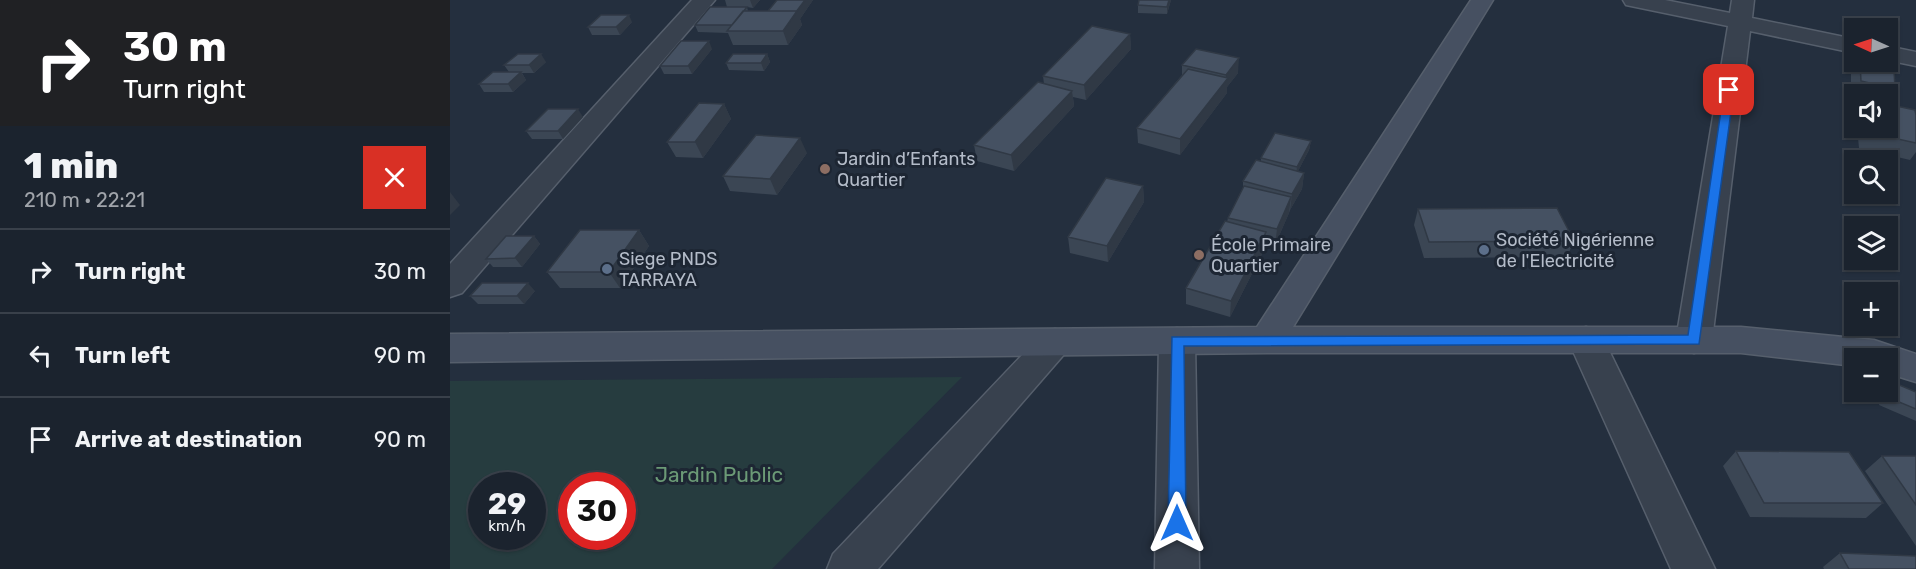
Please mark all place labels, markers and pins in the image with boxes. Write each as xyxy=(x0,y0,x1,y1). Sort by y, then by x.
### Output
pin xyxy=(1703,64,1754,115)
place label: Jardin d’Enfants Quartier xyxy=(837,148,976,191)
marker: Jardin d’Enfants Quartier xyxy=(818,162,832,176)
place label: Société Nigérienne de l'Electricité xyxy=(1496,229,1654,272)
place label: École Primaire Quartier xyxy=(1211,234,1331,277)
marker: Société Nigérienne de l'Electricité xyxy=(1477,243,1491,257)
place label: Siege PNDS TARRAYA xyxy=(619,248,718,291)
marker: École Primaire Quartier xyxy=(1192,248,1206,262)
marker: Siege PNDS TARRAYA xyxy=(600,262,614,276)

